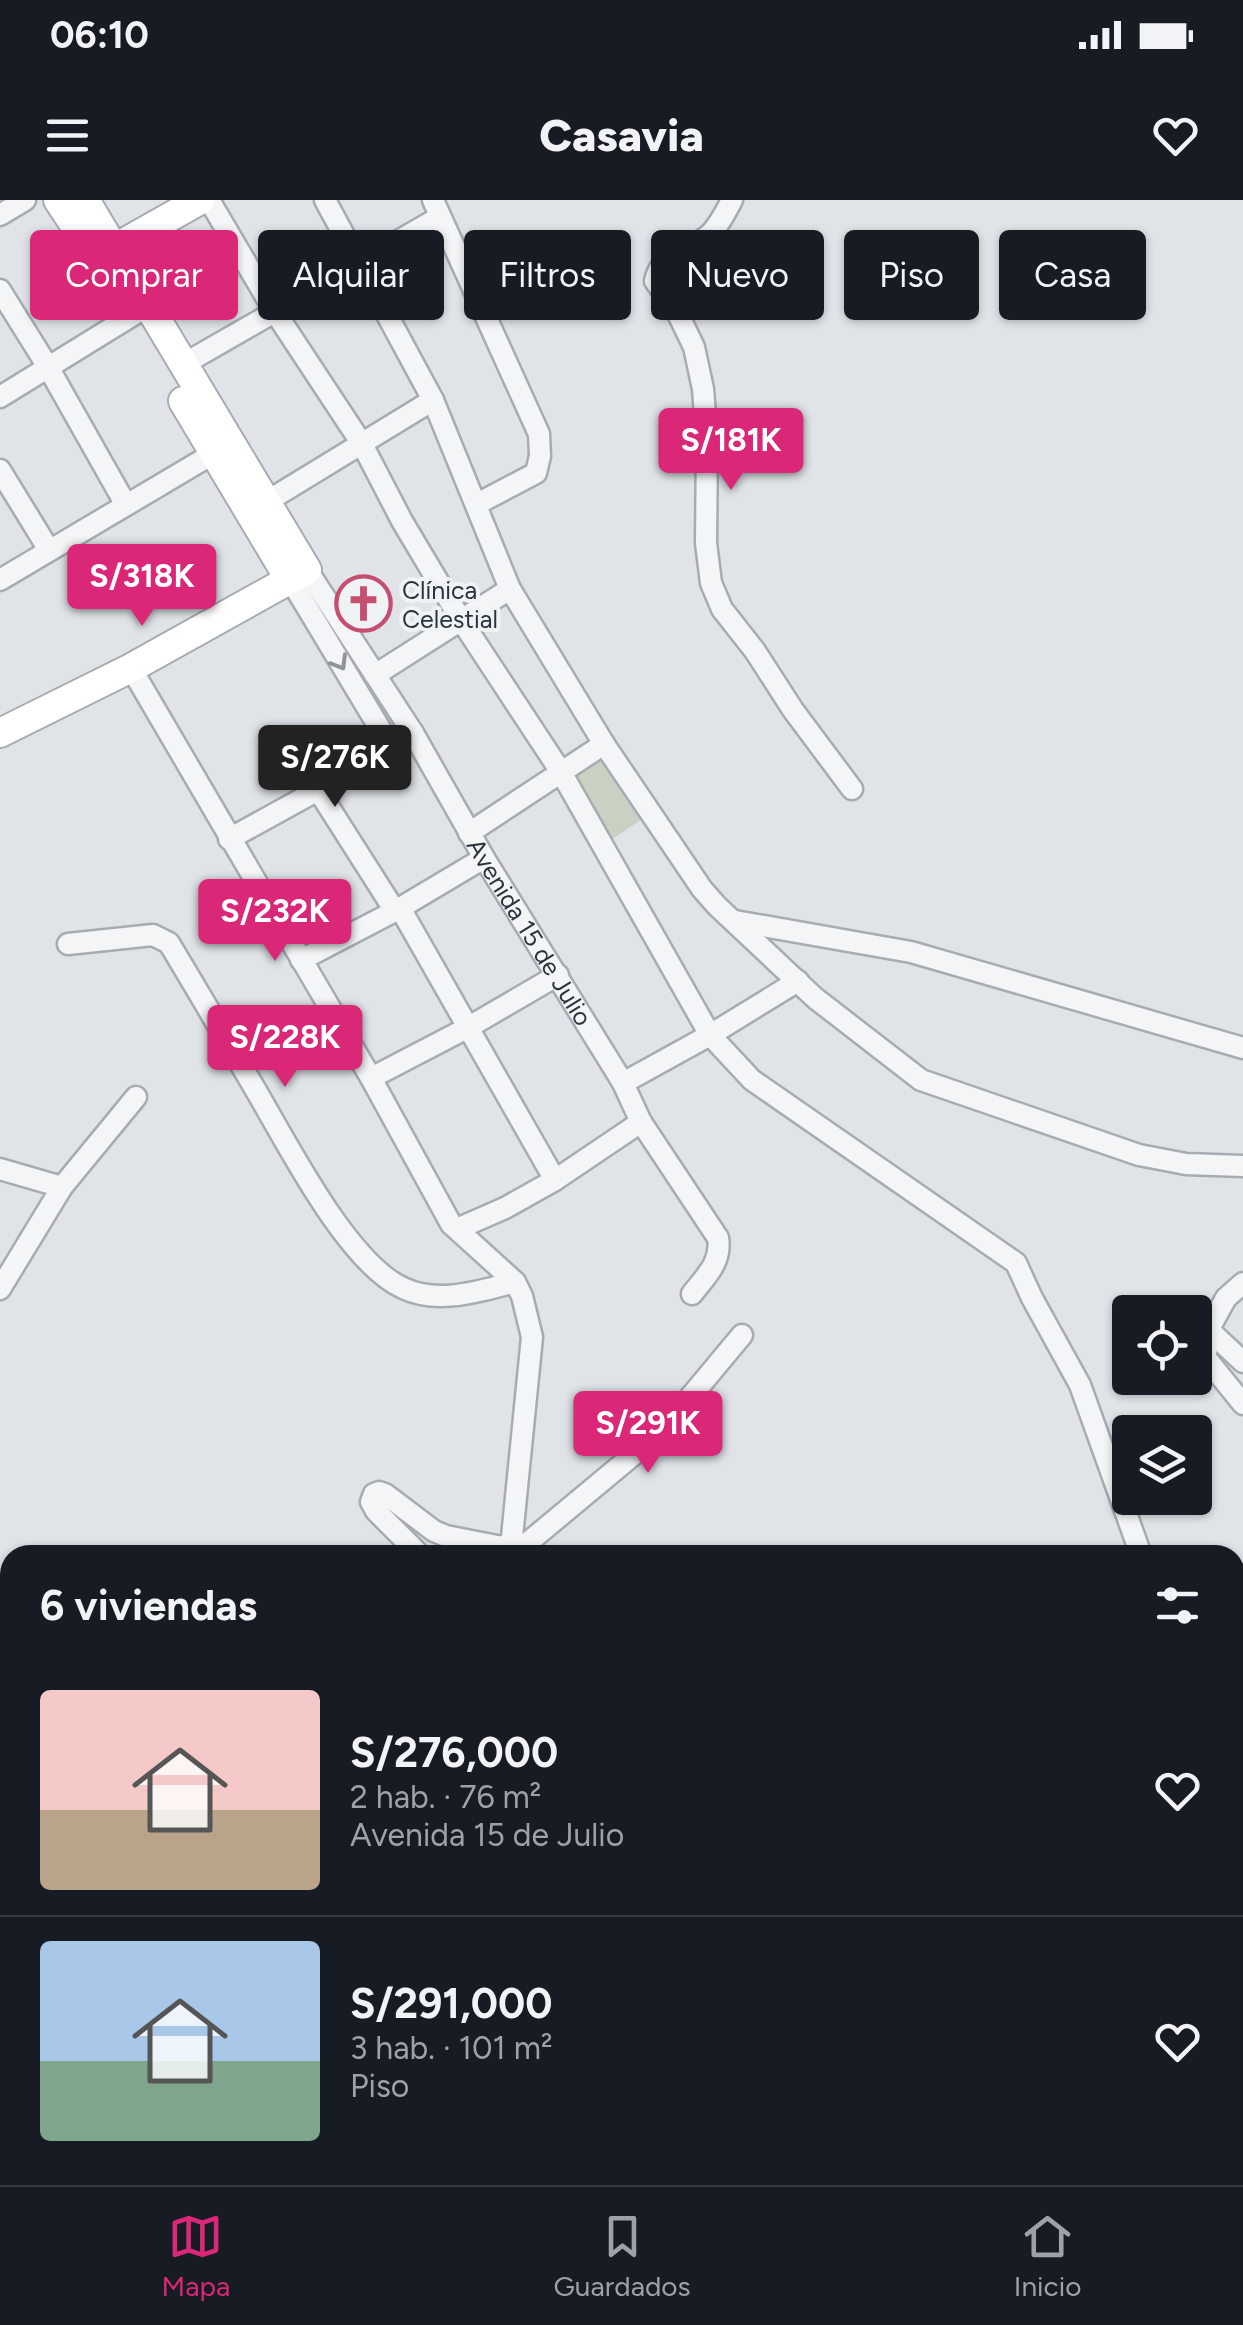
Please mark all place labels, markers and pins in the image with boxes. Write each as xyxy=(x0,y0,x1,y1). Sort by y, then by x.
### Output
pin: S/181K xyxy=(650,408,812,493)
pin: S/318K xyxy=(61,544,223,629)
church icon: Clínica Celestial xyxy=(333,574,393,634)
place label: Clínica Celestial xyxy=(402,575,498,634)
pin: S/276K xyxy=(254,725,416,810)
pin: S/232K xyxy=(194,879,356,964)
pin: S/228K xyxy=(204,1005,366,1090)
pin: S/291K xyxy=(567,1391,729,1476)

